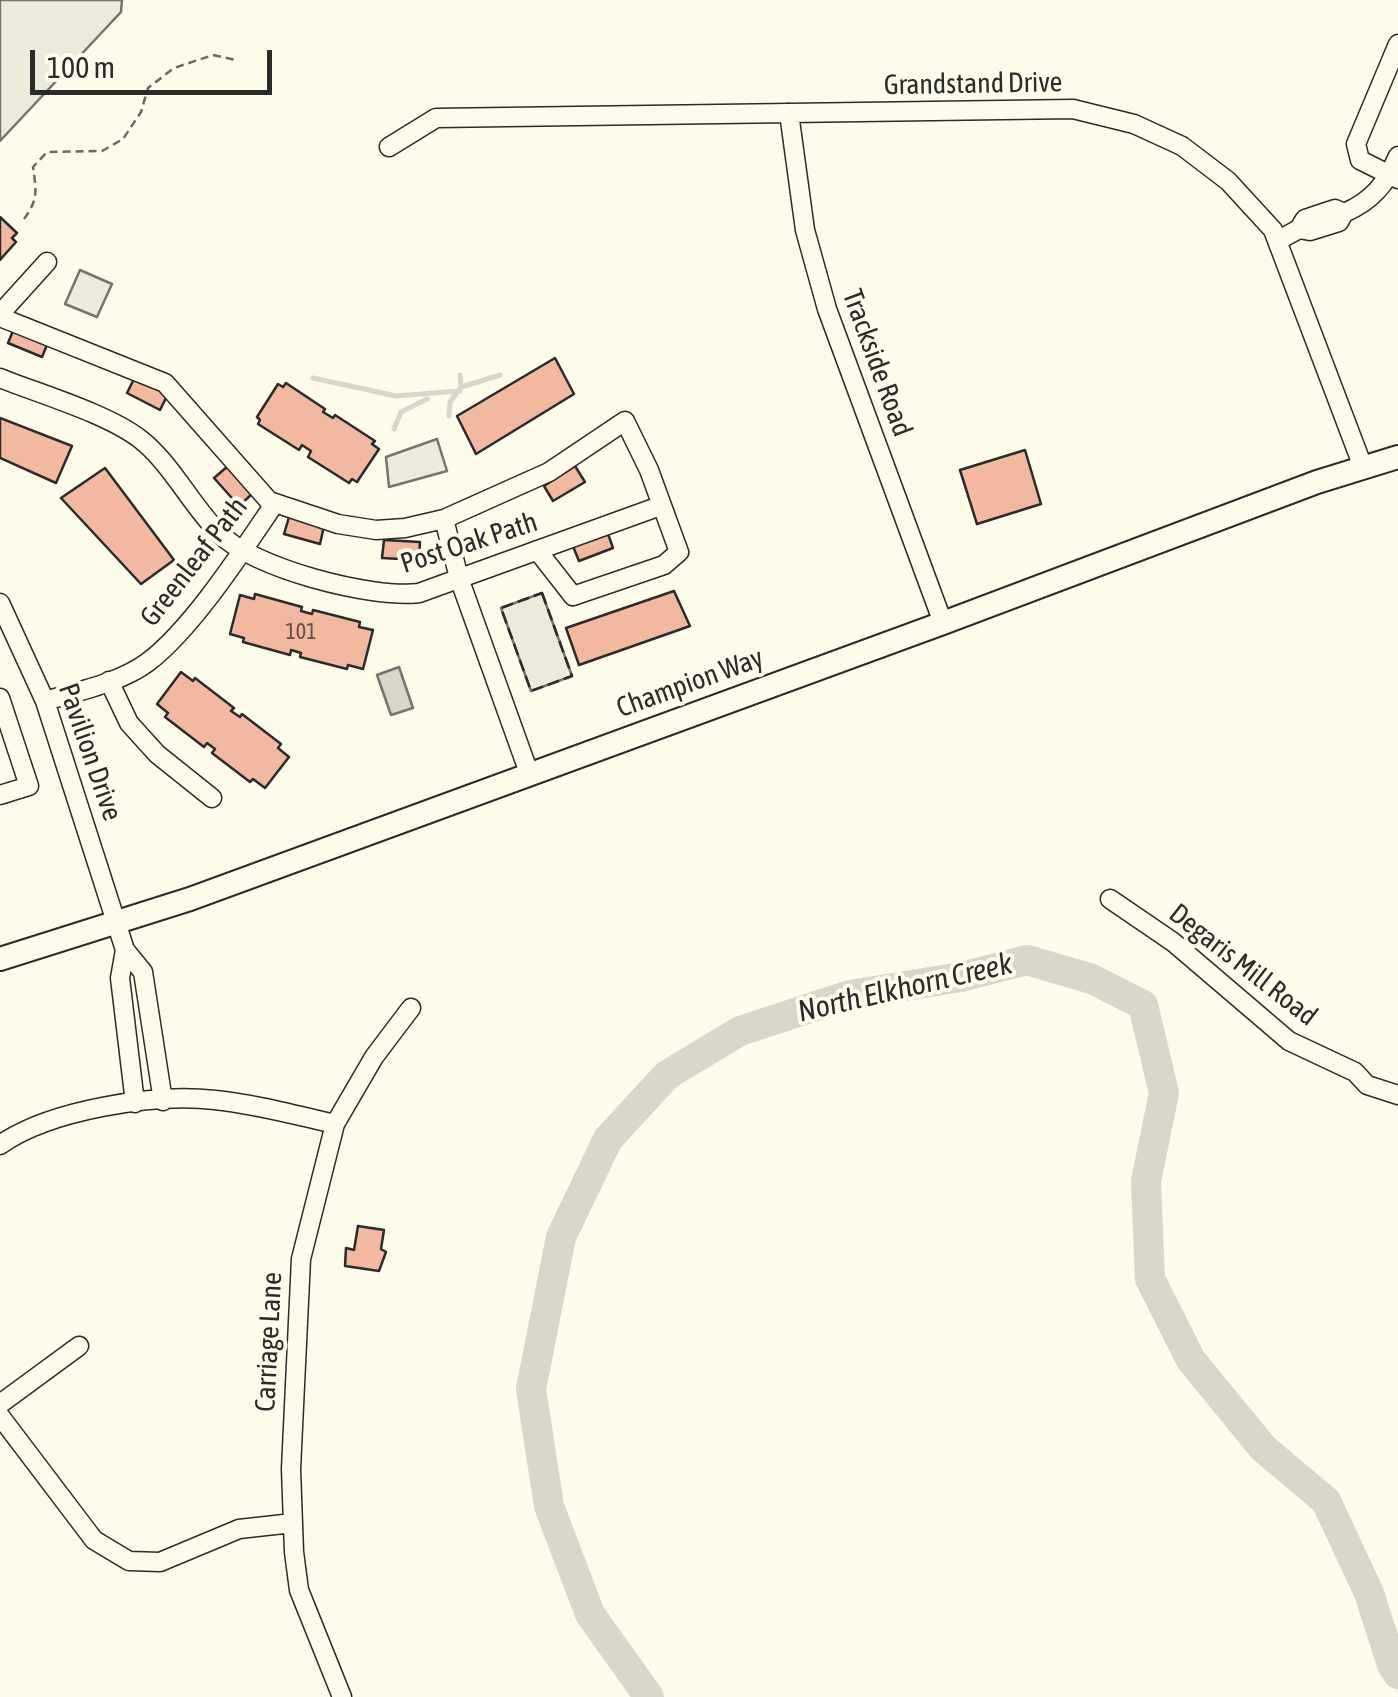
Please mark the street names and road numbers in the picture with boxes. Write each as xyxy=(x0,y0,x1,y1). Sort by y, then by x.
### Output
street label: Grandstand Drive xyxy=(884,66,1062,102)
street label: Trackside Road xyxy=(835,285,919,441)
street label: Greenleaf Path xyxy=(133,491,255,633)
street label: Post Oak Path xyxy=(396,505,542,581)
street label: Champion Way xyxy=(612,641,768,725)
street label: Pavilion Drive xyxy=(51,679,129,825)
street label: Degaris Mill Road xyxy=(1162,897,1324,1033)
street label: Carriage Lane xyxy=(249,1271,289,1413)

